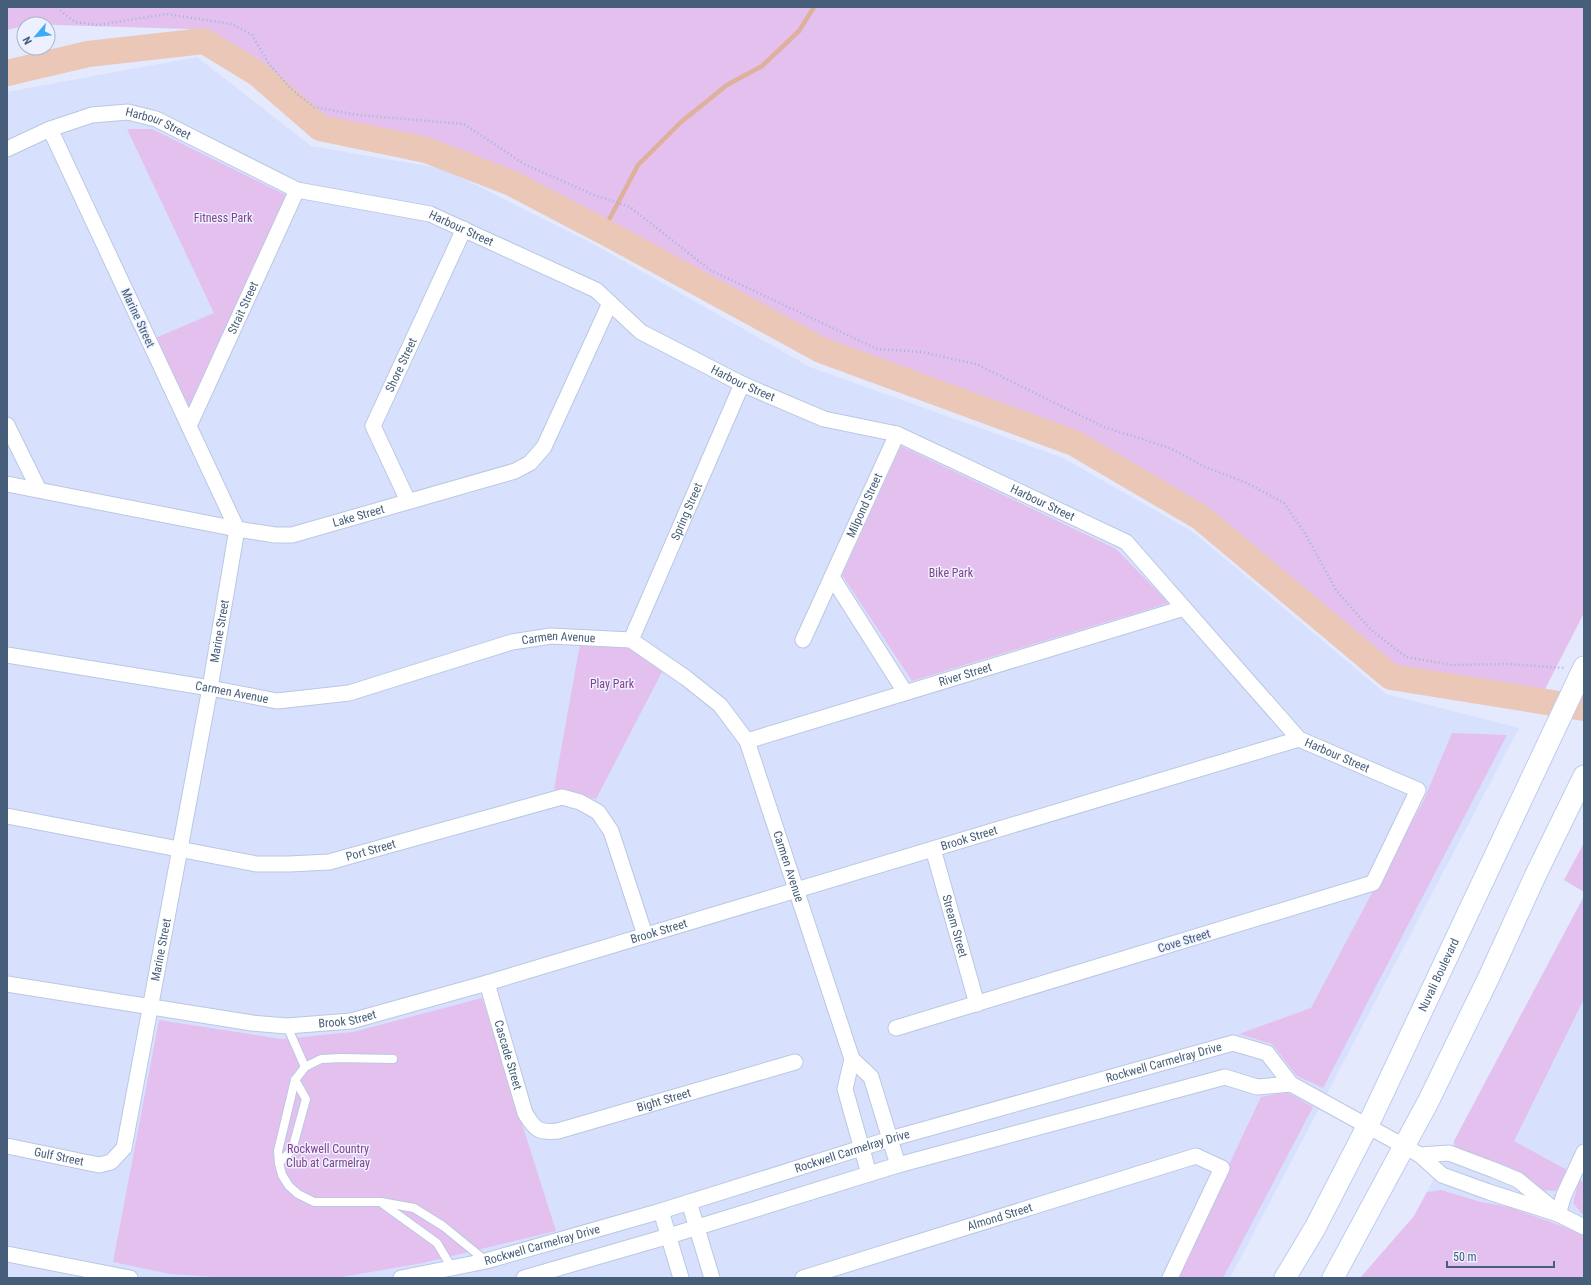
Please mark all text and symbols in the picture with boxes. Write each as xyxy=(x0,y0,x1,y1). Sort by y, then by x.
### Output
north arrow xyxy=(16,16,56,56)
text: N xyxy=(20,34,35,46)
street label: Harbour Street xyxy=(124,105,193,143)
street label: Harbour Street xyxy=(427,208,496,249)
park label: Fitness Park xyxy=(194,211,253,225)
street label: Strait Street xyxy=(225,279,261,336)
street label: Marine Street xyxy=(118,286,158,350)
street label: Shore Street xyxy=(383,335,420,394)
street label: Harbour Street xyxy=(709,362,778,404)
street label: Milpond Street xyxy=(844,471,885,540)
street label: Spring Street xyxy=(668,480,705,542)
street label: Harbour Street xyxy=(1008,482,1077,524)
street label: Lake Street xyxy=(331,502,386,530)
park label: Bike Park xyxy=(929,566,974,580)
street label: Marine Street xyxy=(207,598,232,664)
street label: Carmen Avenue xyxy=(521,629,596,647)
street label: River Street xyxy=(937,660,994,689)
park label: Play Park xyxy=(590,677,635,691)
street label: Carmen Avenue xyxy=(194,679,270,706)
street label: Harbour Street xyxy=(1303,735,1372,776)
street label: Brook Street xyxy=(939,823,1000,853)
street label: Carmen Avenue xyxy=(770,829,807,904)
street label: Port Street xyxy=(344,837,398,864)
street label: Stream Street xyxy=(939,893,971,959)
street label: Brook Street xyxy=(629,916,689,947)
street label: Marine Street xyxy=(148,917,174,982)
street label: Cove Street xyxy=(1156,926,1212,956)
street label: Nuvali Boulevard xyxy=(1415,936,1462,1014)
street label: Brook Street xyxy=(318,1007,378,1031)
street label: Cascade Street xyxy=(491,1019,525,1092)
street label: Rockwell Carmelray Drive xyxy=(1104,1039,1224,1085)
street label: Bight Street xyxy=(635,1086,693,1115)
street label: Rockwell Carmelray Drive xyxy=(793,1127,912,1176)
park label: Rockwell Country Club at Carmelray xyxy=(286,1142,370,1170)
street label: Gulf Street xyxy=(33,1145,85,1169)
street label: Almond Street xyxy=(965,1200,1034,1234)
street label: Rockwell Carmelray Drive xyxy=(483,1222,602,1268)
scale bar xyxy=(1447,1243,1554,1269)
text: 50 m xyxy=(1453,1250,1477,1264)

